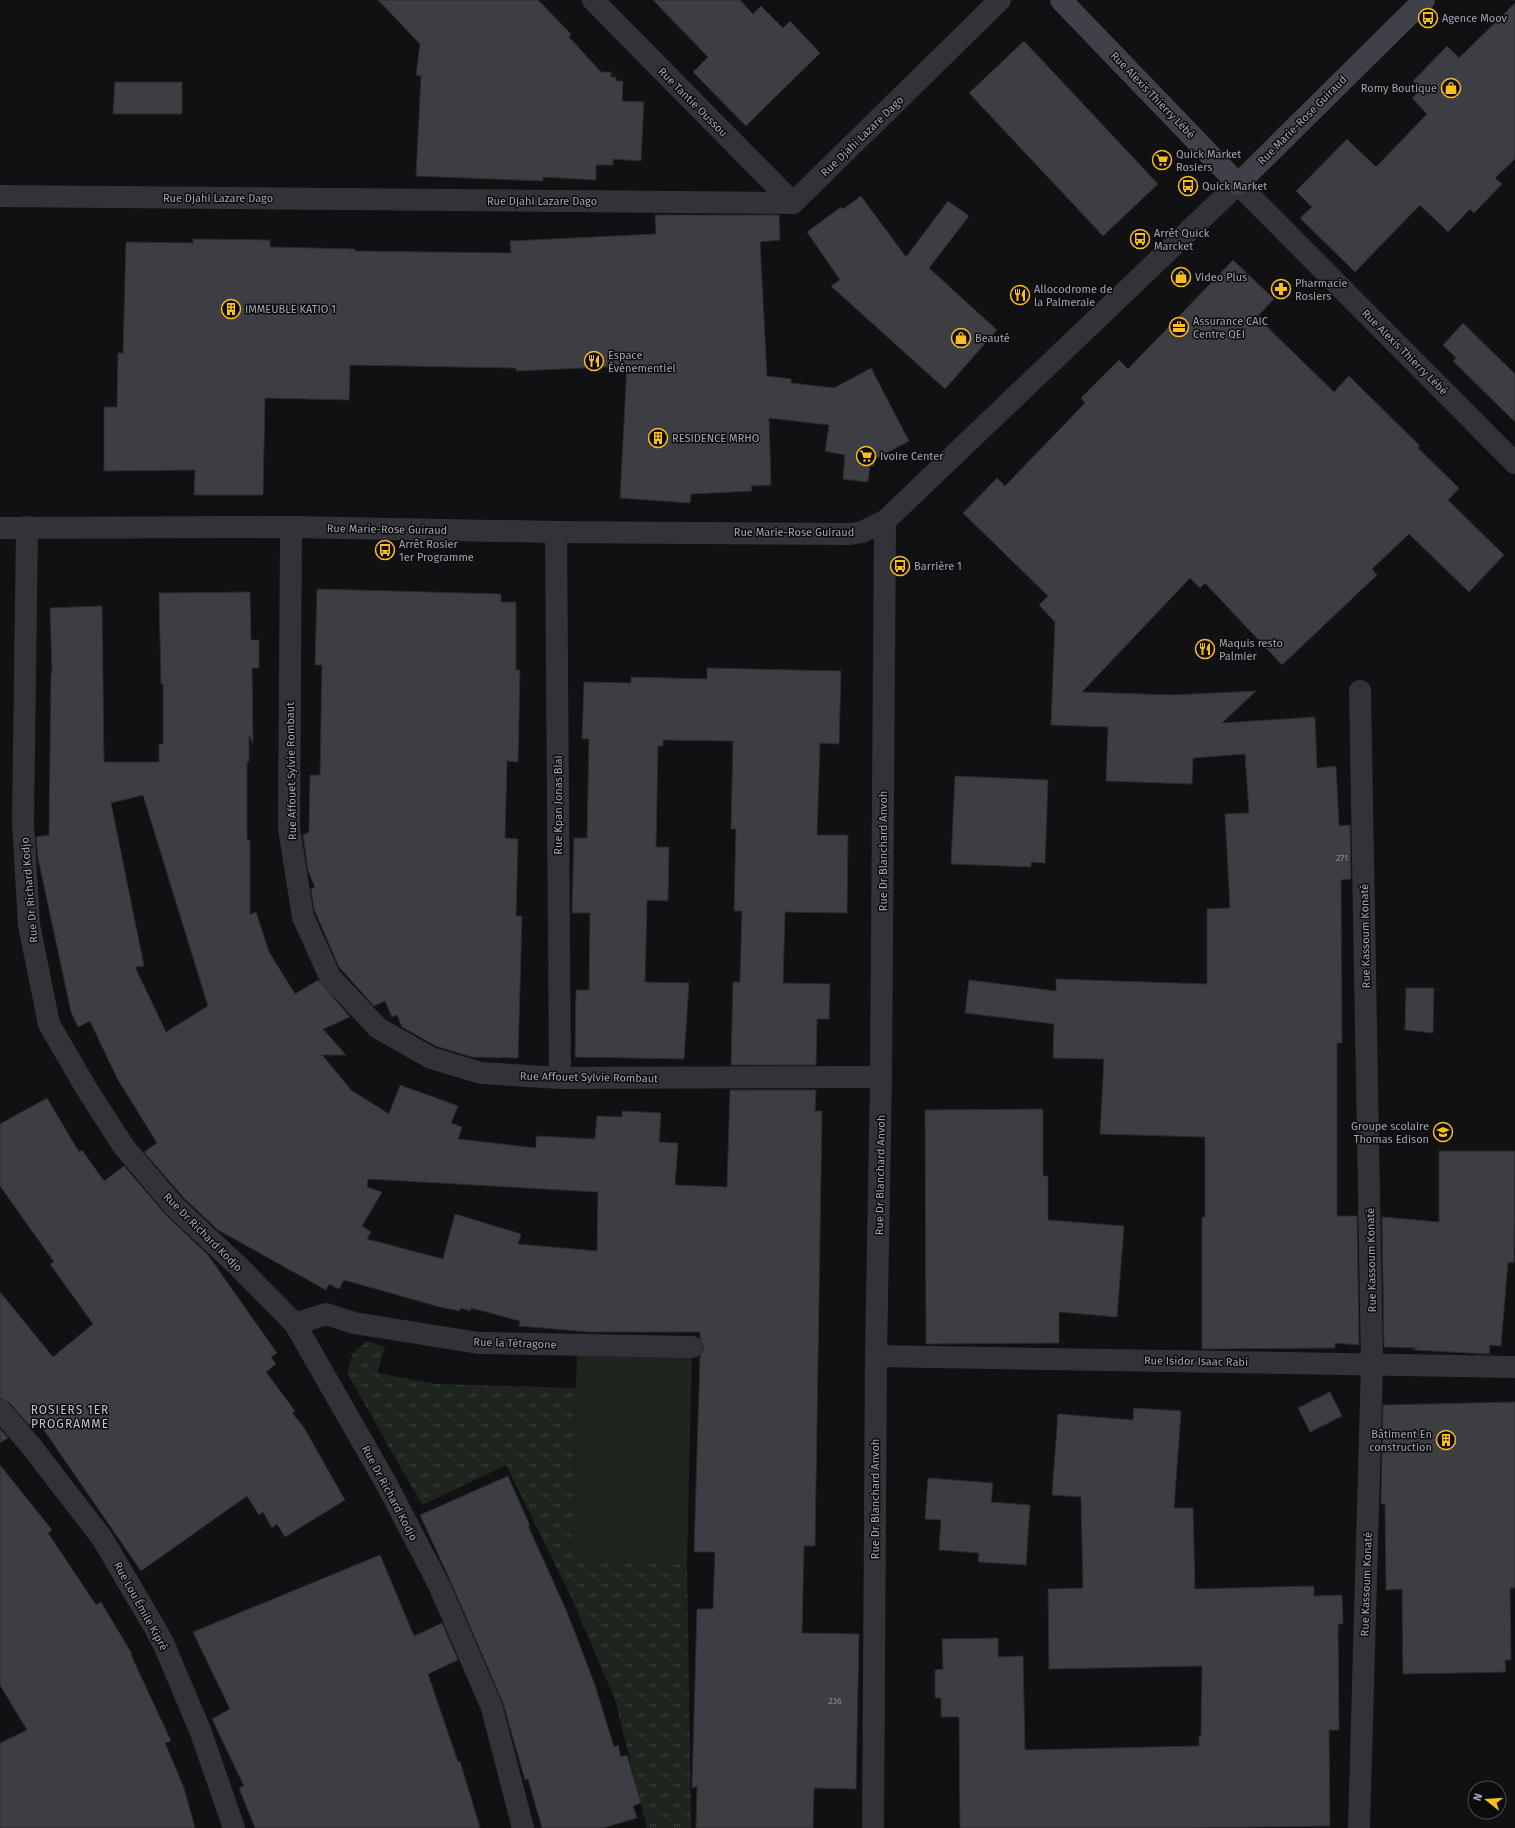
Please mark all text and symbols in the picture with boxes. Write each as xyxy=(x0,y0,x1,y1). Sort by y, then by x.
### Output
bus stop icon: Agence Moov xyxy=(1417,7,1439,29)
place label: Agence Moov xyxy=(1442,12,1508,25)
street label: Rue Alexis Thierry Lébé xyxy=(1108,49,1197,141)
street label: Rue Tantie Oussou xyxy=(655,65,730,140)
street label: Rue Marie-Rose Guiraud xyxy=(1255,73,1350,168)
shop icon: Romy Boutique xyxy=(1440,77,1462,99)
place label: Romy Boutique xyxy=(1361,82,1437,95)
street label: Rue Djahi Lazare Dago xyxy=(818,93,906,179)
place label: Quick Market Rosiers xyxy=(1176,148,1241,174)
supermarket icon: Quick Market Rosiers xyxy=(1151,149,1173,171)
bus stop icon: Quick Market xyxy=(1177,175,1199,197)
place label: Quick Market xyxy=(1202,180,1267,193)
street label: Rue Djahi Lazare Dago xyxy=(163,192,273,205)
street label: Rue Djahi Lazare Dago xyxy=(487,195,597,208)
place label: Arrêt Quick Marcket xyxy=(1154,227,1210,253)
bus stop icon: Arrêt Quick Marcket xyxy=(1129,228,1151,250)
shop icon: Video Plus xyxy=(1170,266,1192,288)
place label: Video Plus xyxy=(1195,271,1247,284)
place label: Pharmacie Rosiers xyxy=(1295,277,1348,303)
pharmacy icon: Pharmacie Rosiers xyxy=(1270,278,1292,300)
place label: Allocodrome de la Palmeraie xyxy=(1034,283,1112,309)
restaurant icon: Allocodrome de la Palmeraie xyxy=(1009,284,1031,306)
building icon: IMMEUBLE KATIO 1 xyxy=(220,298,242,320)
place label: IMMEUBLE KATIO 1 xyxy=(245,303,336,316)
street label: Rue Alexis Thierry Lébé xyxy=(1359,307,1450,398)
place label: Assurance CAIC Centre QEI xyxy=(1193,315,1268,341)
office icon: Assurance CAIC Centre QEI xyxy=(1168,316,1190,338)
shop icon: Beauté xyxy=(950,327,972,349)
place label: Beauté xyxy=(975,332,1010,345)
place label: Espace Événementiel xyxy=(608,349,676,375)
restaurant icon: Espace Événementiel xyxy=(583,350,605,372)
building icon: RESIDENCE MRHO xyxy=(647,427,669,449)
place label: RESIDENCE MRHO xyxy=(672,432,759,445)
supermarket icon: Ivoire Center xyxy=(855,445,877,467)
place label: Ivoire Center xyxy=(880,450,944,463)
street label: Rue Marie-Rose Guiraud xyxy=(327,522,447,537)
street label: Rue Marie-Rose Guiraud xyxy=(734,526,854,539)
place label: Arrêt Rosier 1er Programme xyxy=(399,538,474,564)
bus stop icon: Arrêt Rosier 1er Programme xyxy=(374,539,396,561)
bus stop icon: Barrière 1 xyxy=(889,555,911,577)
place label: Barrière 1 xyxy=(914,560,962,573)
place label: Maquis resto Palmier xyxy=(1219,637,1283,663)
restaurant icon: Maquis resto Palmier xyxy=(1194,638,1216,660)
street label: Rue Affouet Sylvie Rombaut xyxy=(284,702,299,840)
street label: Rue Kpan Jonas Blai xyxy=(552,755,565,855)
street label: Rue Dr Blanchard Anvoh xyxy=(877,791,890,911)
street label: Rue Dr Richard Kodjo xyxy=(18,837,41,943)
house number: 271 xyxy=(1336,853,1348,863)
street label: Rue Kassoum Konaté xyxy=(1358,884,1373,988)
street label: Rue Affouet Sylvie Rombaut xyxy=(520,1070,658,1085)
street label: Rue Dr Blanchard Anvoh xyxy=(873,1115,888,1235)
place label: Groupe scolaire Thomas Edison xyxy=(1351,1120,1429,1146)
school or university icon: Groupe scolaire Thomas Edison xyxy=(1432,1121,1454,1143)
street label: Rue Dr Richard Kodjo xyxy=(161,1190,245,1274)
street label: Rue Kassoum Konaté xyxy=(1364,1208,1379,1312)
street label: Rue la Tétragone xyxy=(473,1336,557,1351)
street label: Rue Isidor Isaac Rabi xyxy=(1144,1354,1248,1369)
district label: ROSIERS 1ER PROGRAMME xyxy=(31,1403,109,1431)
place label: Bâtiment En construction xyxy=(1369,1428,1432,1454)
building icon: Bâtiment En construction xyxy=(1435,1429,1457,1451)
street label: Rue Dr Blanchard Anvoh xyxy=(869,1439,882,1559)
street label: Rue Dr Richard Kodjo xyxy=(359,1443,420,1543)
street label: Rue Kassoum Konaté xyxy=(1358,1532,1375,1636)
street label: Rue Lou Émile Kipré xyxy=(111,1559,171,1653)
house number: 236 xyxy=(828,1696,842,1706)
north arrow xyxy=(1467,1780,1507,1820)
text: N xyxy=(1471,1792,1485,1803)

